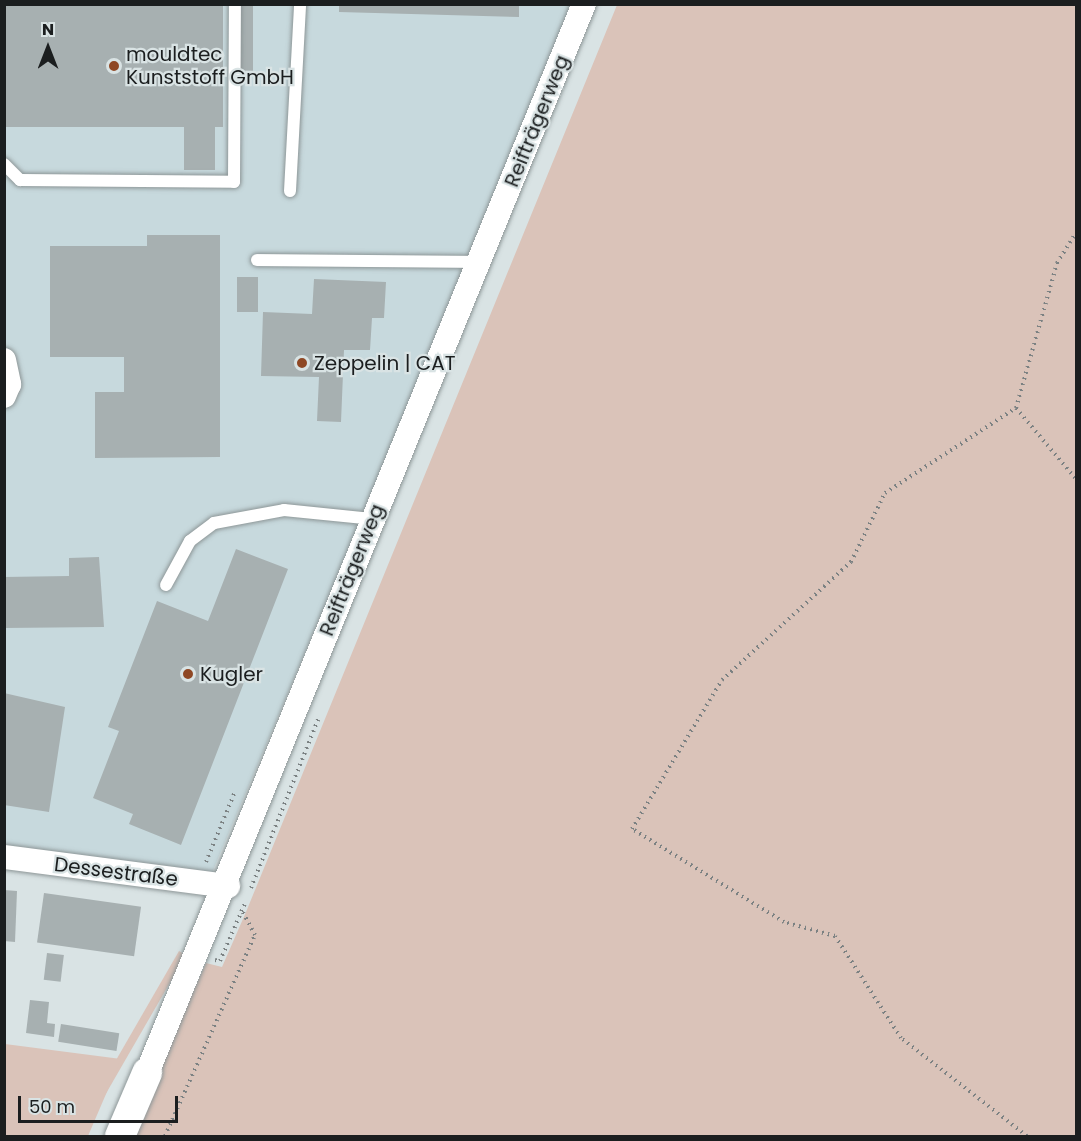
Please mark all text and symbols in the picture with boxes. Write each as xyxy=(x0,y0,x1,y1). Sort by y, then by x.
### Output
north arrow xyxy=(18,18,78,78)
text: N xyxy=(42,18,54,41)
place label: mouldtec Kunststoff GmbH xyxy=(126,42,294,89)
street label: Reifträgerweg xyxy=(500,52,574,190)
marker: mouldtec Kunststoff GmbH xyxy=(107,59,121,73)
place label: Zeppelin | CAT xyxy=(314,351,456,375)
marker: Zeppelin | CAT xyxy=(295,356,309,370)
street label: Reifträgerweg xyxy=(315,501,389,639)
place label: Kugler xyxy=(200,662,263,686)
marker: Kugler xyxy=(181,667,195,681)
street label: Dessestraße xyxy=(53,853,179,891)
scale bar xyxy=(21,1084,182,1122)
text: 50 m xyxy=(29,1094,75,1119)

